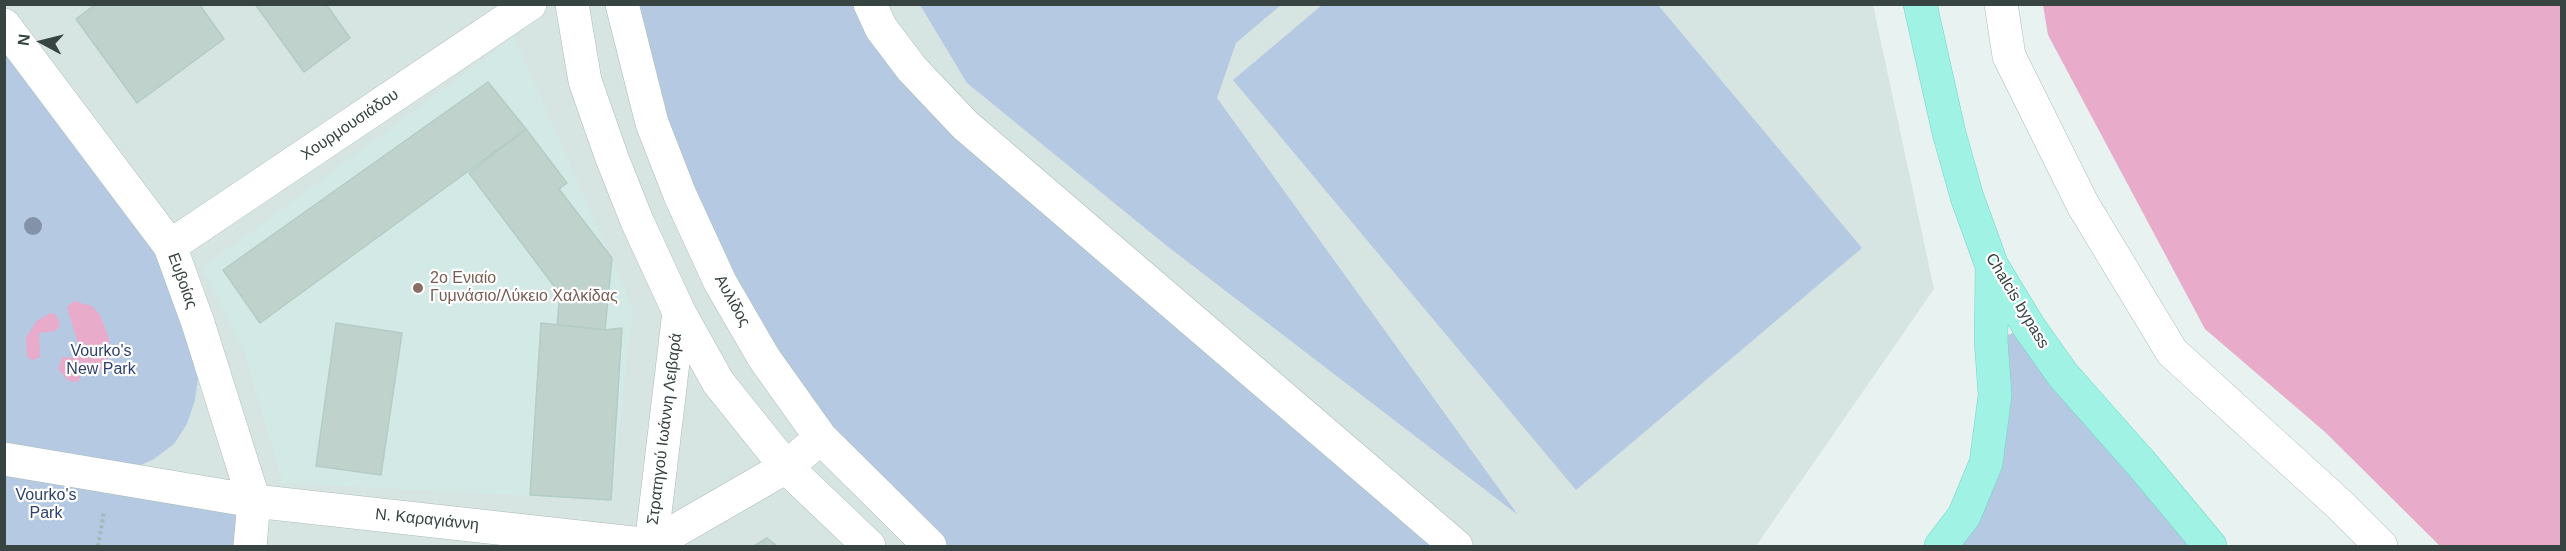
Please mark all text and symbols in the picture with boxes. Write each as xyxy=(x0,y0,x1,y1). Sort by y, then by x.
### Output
north arrow xyxy=(12,12,72,72)
text: N xyxy=(14,33,33,47)
street label: Χουρμουσιάδου xyxy=(298,85,402,165)
street label: Ευβοίας xyxy=(163,250,201,312)
street label: Chalcis bypass xyxy=(1981,250,2053,352)
place label: 2ο Ενιαίο Γυμνάσιο/Λύκειο Χαλκίδας xyxy=(430,269,618,307)
street label: Αυλίδος xyxy=(710,272,754,330)
marker: 2ο Ενιαίο Γυμνάσιο/Λύκειο Χαλκίδας xyxy=(411,281,425,295)
street label: Στρατηγού Ιωάννη Λειβαρά xyxy=(644,332,686,526)
park label: Vourko's New Park xyxy=(66,342,136,380)
park label: Vourko's Park xyxy=(16,486,76,524)
street label: Ν. Καραγιάννη xyxy=(374,505,480,535)

